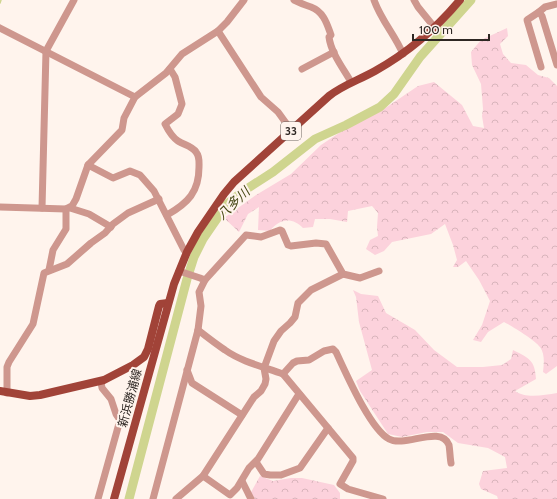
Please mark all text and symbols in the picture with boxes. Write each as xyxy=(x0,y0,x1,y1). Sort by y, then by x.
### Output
scale bar xyxy=(413,16,489,42)
text: 100 m xyxy=(419,22,453,37)
road number: 33 xyxy=(281,122,301,140)
water label: 八多川 xyxy=(213,182,254,222)
street label: 新浜勝浦線 xyxy=(115,367,145,429)

